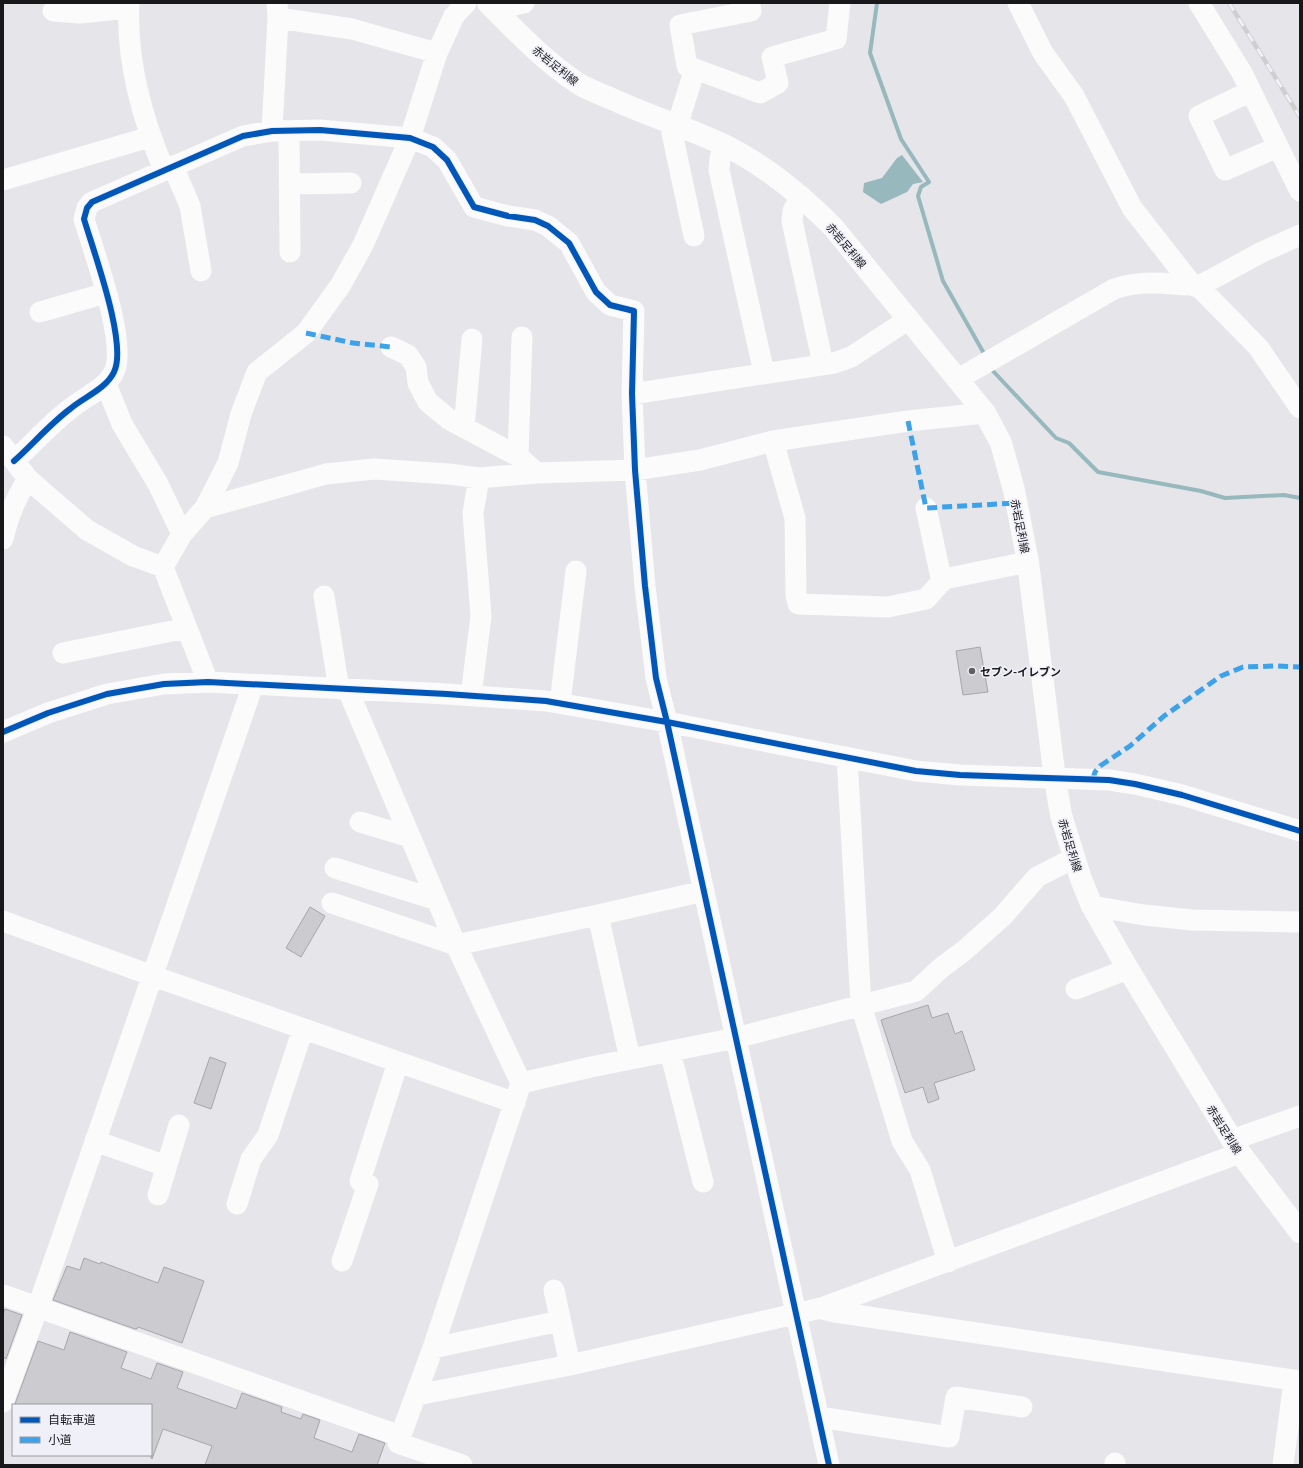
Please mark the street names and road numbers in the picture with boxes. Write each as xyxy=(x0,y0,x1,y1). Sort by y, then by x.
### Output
street label: 赤岩足利線 xyxy=(530,41,582,89)
street label: 赤岩足利線 xyxy=(823,219,871,271)
street label: 赤岩足利線 xyxy=(1008,497,1034,555)
street label: 赤岩足利線 xyxy=(1055,816,1087,874)
street label: 赤岩足利線 xyxy=(1204,1101,1246,1157)

